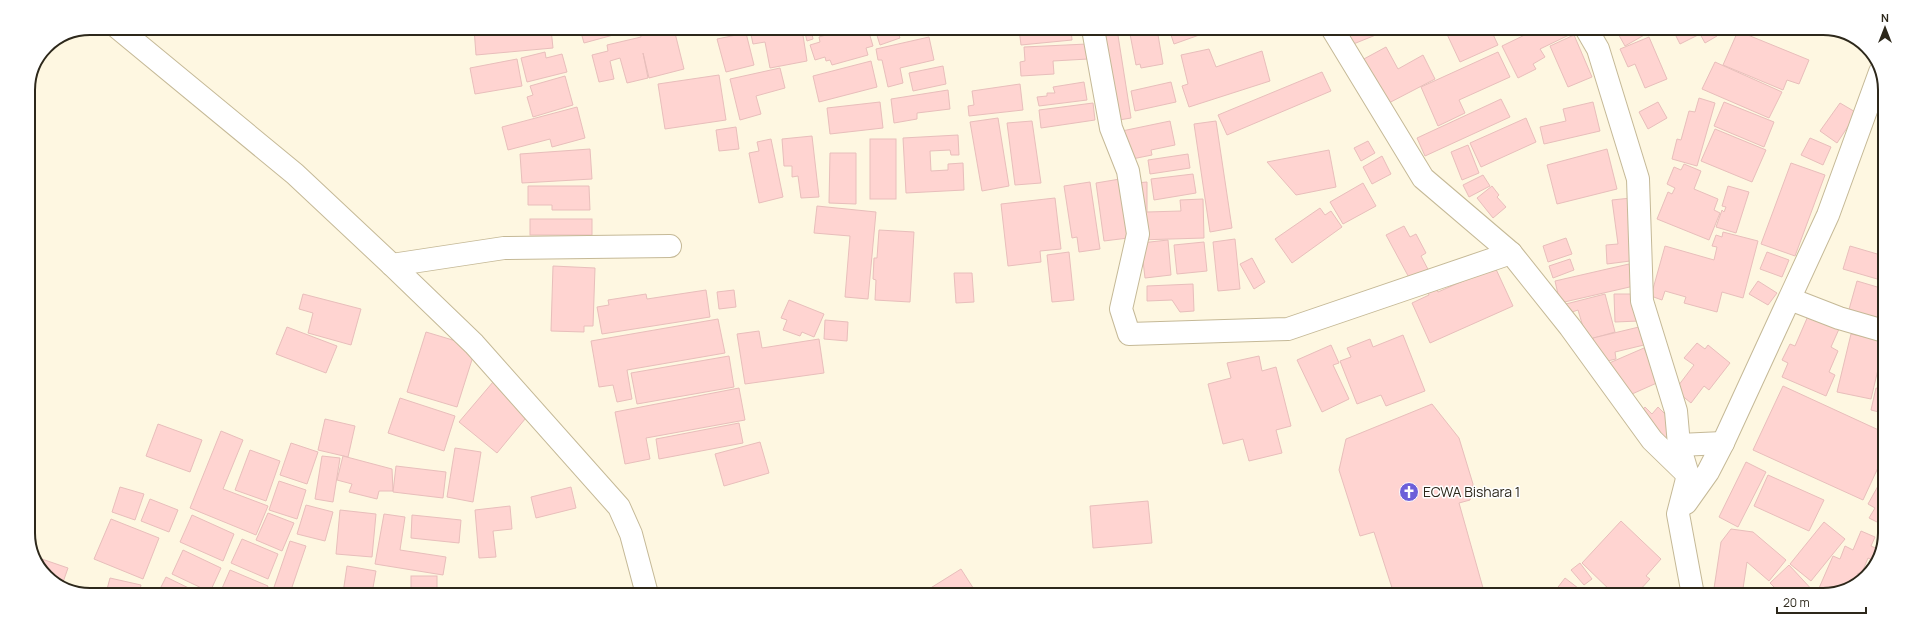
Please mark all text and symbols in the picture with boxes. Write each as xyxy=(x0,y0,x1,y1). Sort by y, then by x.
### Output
north arrow xyxy=(1865,8,1905,48)
text: N xyxy=(1881,10,1889,25)
church icon: ECWA Bishara 1 xyxy=(1398,481,1420,503)
place label: ECWA Bishara 1 xyxy=(1423,482,1520,501)
scale bar xyxy=(1777,589,1866,615)
text: 20 m xyxy=(1783,594,1810,611)

